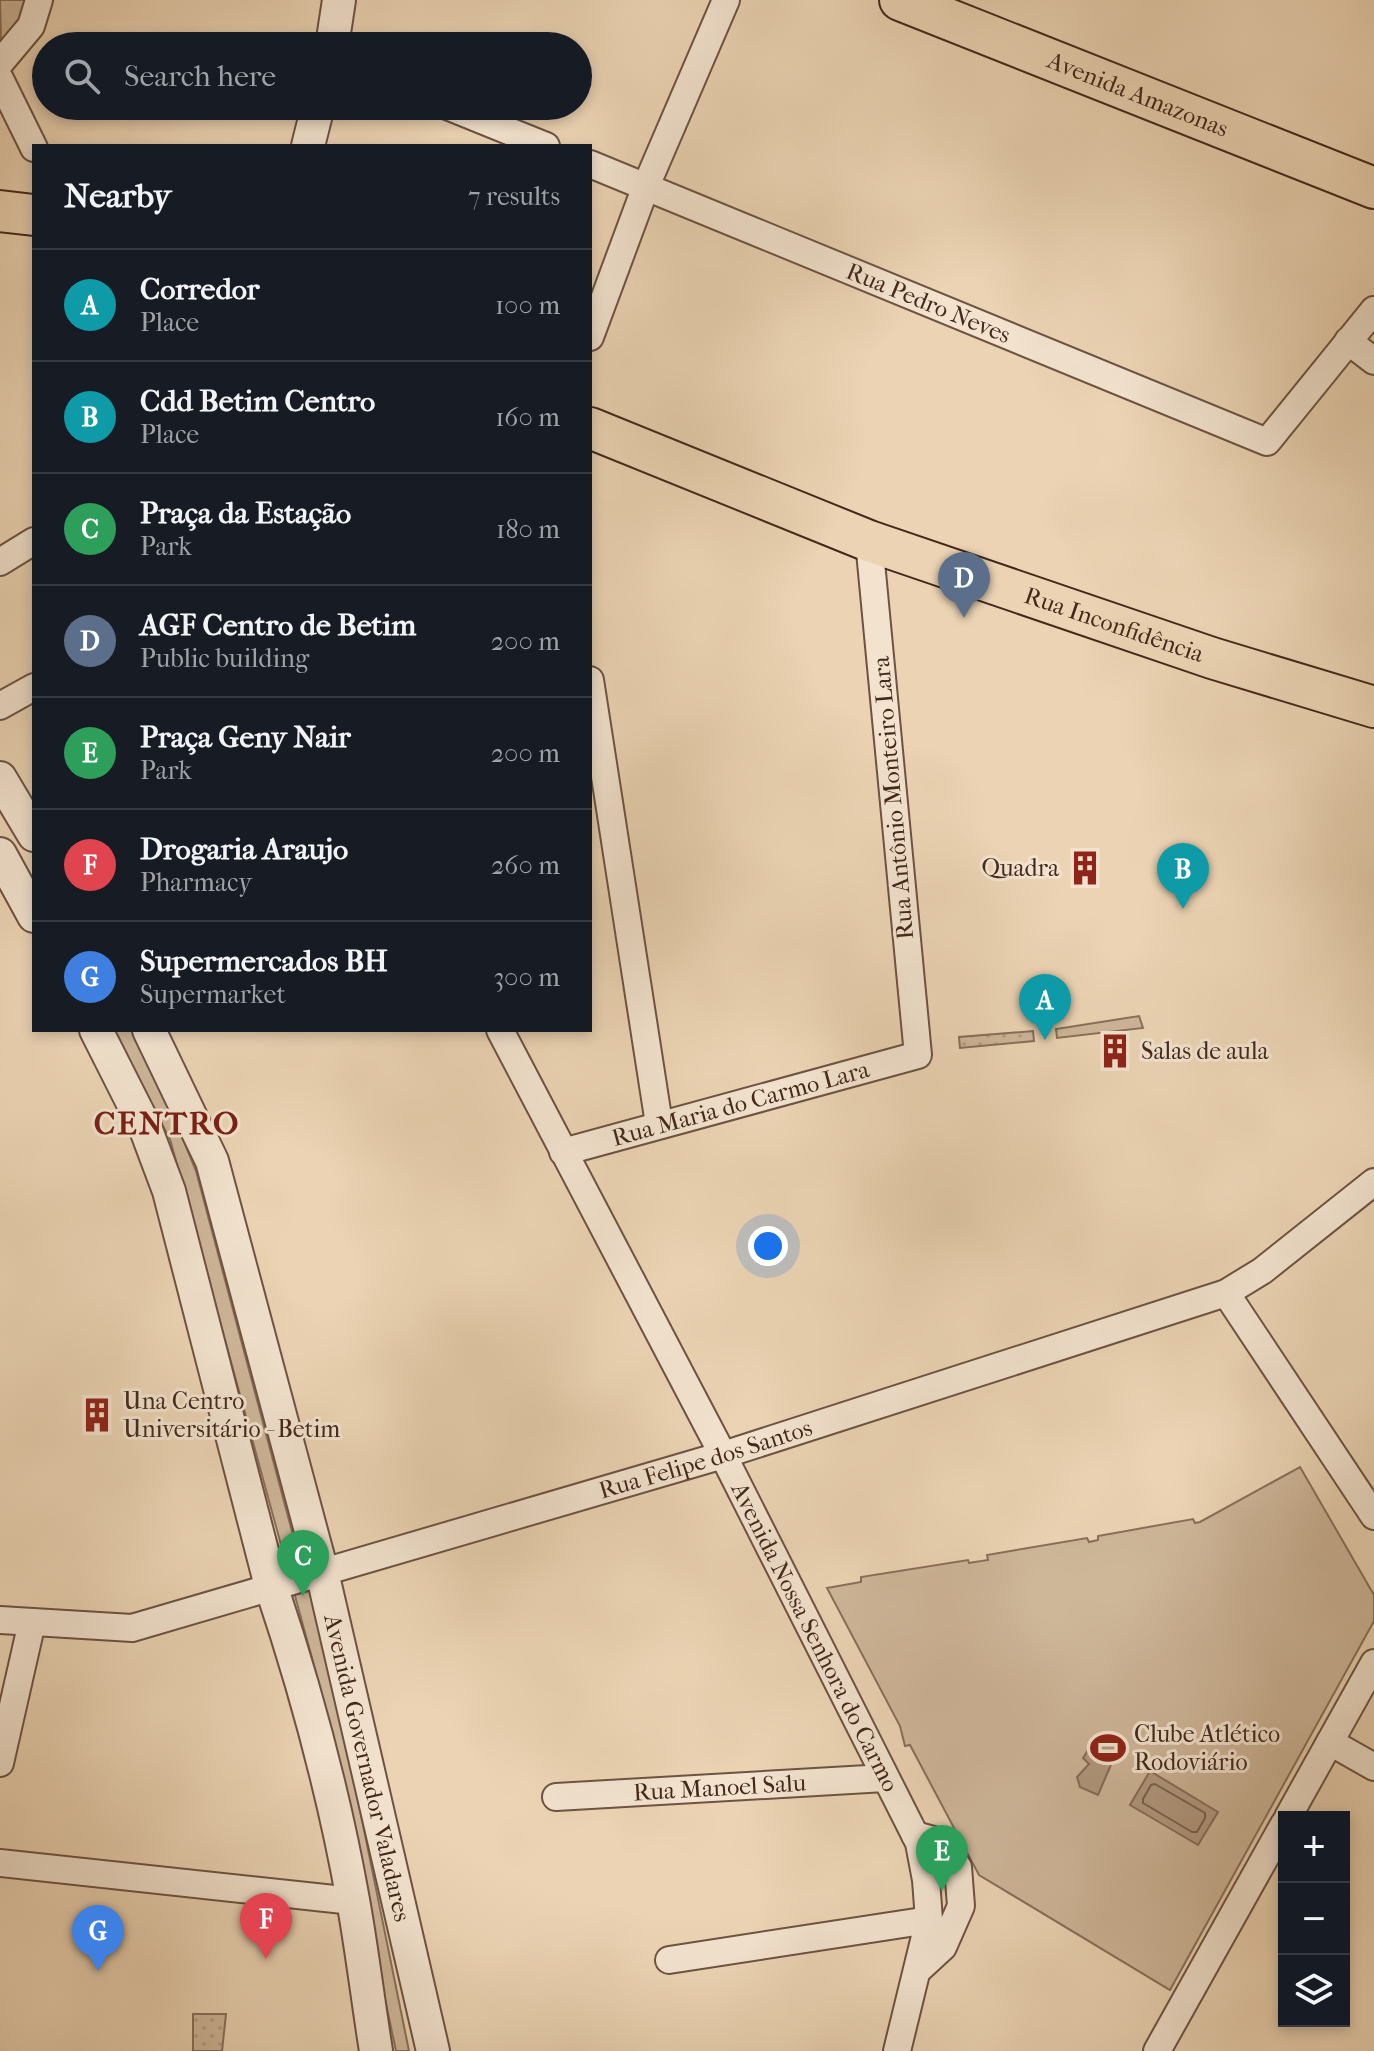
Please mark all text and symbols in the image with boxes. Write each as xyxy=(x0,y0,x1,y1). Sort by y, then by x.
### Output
search box xyxy=(32,32,592,120)
street label: Avenida Amazonas xyxy=(1043,46,1232,143)
icon: search xyxy=(60,54,104,98)
text: Search here xyxy=(124,59,276,94)
text: Nearby xyxy=(64,176,171,216)
text: 7 results xyxy=(468,181,560,212)
street label: Rua Pedro Neves xyxy=(842,257,1015,349)
text: Corredor xyxy=(140,272,259,307)
text: A xyxy=(82,290,98,321)
text: 100 m xyxy=(495,290,560,321)
text: Place xyxy=(140,307,199,338)
text: Cdd Betim Centro xyxy=(140,384,375,419)
text: B xyxy=(82,402,98,433)
text: 160 m xyxy=(495,402,560,433)
text: Place xyxy=(140,419,199,450)
text: Praça da Estação xyxy=(140,496,351,531)
text: C xyxy=(81,514,99,545)
text: 180 m xyxy=(496,514,560,545)
text: Park xyxy=(140,531,192,562)
pin: D xyxy=(938,552,990,618)
street label: Rua Inconfidência xyxy=(1021,581,1208,668)
text: AGF Centro de Betim xyxy=(140,608,416,643)
text: D xyxy=(80,626,100,657)
text: 200 m xyxy=(491,626,560,657)
text: Public building xyxy=(140,643,309,674)
street label: Rua Antônio Monteiro Lara xyxy=(867,654,919,941)
text: Praça Geny Nair xyxy=(140,720,351,755)
text: E xyxy=(82,738,98,769)
text: 200 m xyxy=(491,738,560,769)
text: Park xyxy=(140,755,192,786)
text: Drogaria Araujo xyxy=(140,832,348,867)
pin: B xyxy=(1157,843,1209,909)
building icon: Quadra xyxy=(1066,849,1104,887)
text: F xyxy=(83,850,97,881)
text: 260 m xyxy=(491,850,560,881)
place label: Quadra xyxy=(981,854,1060,882)
text: Pharmacy xyxy=(140,867,252,898)
text: Supermercados BH xyxy=(140,944,388,979)
text: G xyxy=(81,962,99,993)
text: 300 m xyxy=(493,962,560,993)
pin: A xyxy=(1019,974,1071,1040)
text: Supermarket xyxy=(140,979,286,1010)
building icon: Salas de aula xyxy=(1096,1032,1134,1070)
place label: Salas de aula xyxy=(1141,1037,1270,1065)
street label: Rua Maria do Carmo Lara xyxy=(609,1055,873,1152)
district label: CENTRO xyxy=(94,1105,240,1142)
your location xyxy=(748,1226,788,1266)
place label: Una Centro Universitário - Betim xyxy=(123,1387,340,1443)
building icon: Una Centro Universitário - Betim xyxy=(78,1396,116,1434)
street label: Rua Felipe dos Santos xyxy=(595,1413,816,1505)
street label: Avenida Nossa Senhora do Carmo xyxy=(725,1477,905,1796)
pin: C xyxy=(277,1530,329,1596)
street label: Avenida Governador Valadares xyxy=(318,1611,417,1924)
place label: Clube Atlético Rodoviário xyxy=(1134,1720,1280,1776)
sports icon: Clube Atlético Rodoviário xyxy=(1089,1729,1127,1767)
street label: Rua Manoel Salu xyxy=(633,1769,807,1807)
map controls xyxy=(1278,1811,1350,2027)
button: + xyxy=(1278,1811,1350,1883)
pin: E xyxy=(916,1825,968,1891)
button: − xyxy=(1278,1883,1350,1955)
pin: F xyxy=(240,1893,292,1959)
pin: G xyxy=(72,1905,124,1971)
button: layers xyxy=(1278,1955,1350,2027)

